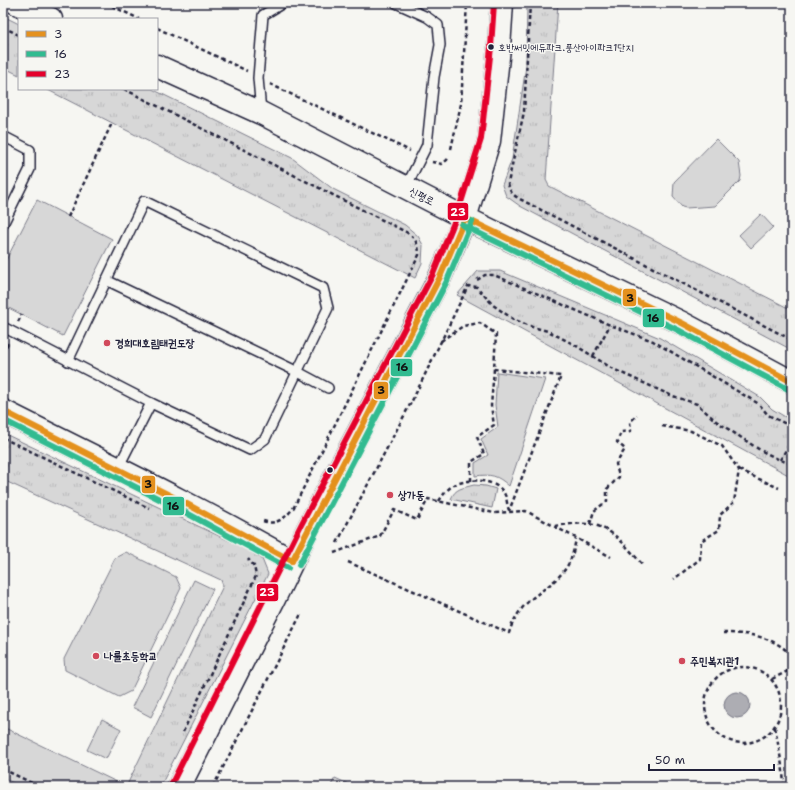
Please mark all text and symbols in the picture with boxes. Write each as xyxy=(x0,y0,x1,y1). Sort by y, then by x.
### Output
legend xyxy=(18,18,158,90)
text: 3 xyxy=(54,26,62,42)
place label: 호반써밋에듀파크.풍산아이파크1단지 xyxy=(498,41,634,54)
marker: 호반써밋에듀파크.풍산아이파크1단지 xyxy=(486,42,496,52)
text: 16 xyxy=(54,46,67,62)
text: 23 xyxy=(54,66,70,82)
street label: 신평로 xyxy=(407,184,437,209)
line badge: 23 xyxy=(447,202,469,221)
text: 23 xyxy=(450,205,466,220)
line badge: 3 xyxy=(622,288,637,307)
text: 3 xyxy=(626,291,634,306)
line badge: 16 xyxy=(642,308,665,328)
text: 16 xyxy=(647,311,660,326)
place label: 경희대호림태권도장 xyxy=(115,336,195,351)
marker: 경희대호림태권도장 xyxy=(102,338,112,348)
line badge: 16 xyxy=(390,358,413,377)
text: 16 xyxy=(396,360,409,375)
line badge: 3 xyxy=(373,381,389,400)
text: 3 xyxy=(377,383,385,398)
unlabelled marker xyxy=(325,465,335,475)
line badge: 3 xyxy=(141,475,156,494)
text: 3 xyxy=(144,477,152,492)
place label: 상가동 xyxy=(398,488,425,503)
marker: 상가동 xyxy=(385,490,395,500)
line badge: 16 xyxy=(162,496,185,516)
text: 16 xyxy=(167,499,180,514)
line badge: 23 xyxy=(256,583,279,602)
text: 23 xyxy=(259,585,275,600)
place label: 나룰초등학교 xyxy=(104,649,157,664)
marker: 나룰초등학교 xyxy=(91,651,101,661)
place label: 주민복지관1 xyxy=(690,654,739,669)
marker: 주민복지관1 xyxy=(677,656,687,666)
scale bar xyxy=(649,746,774,772)
text: 50 m xyxy=(655,752,685,768)

